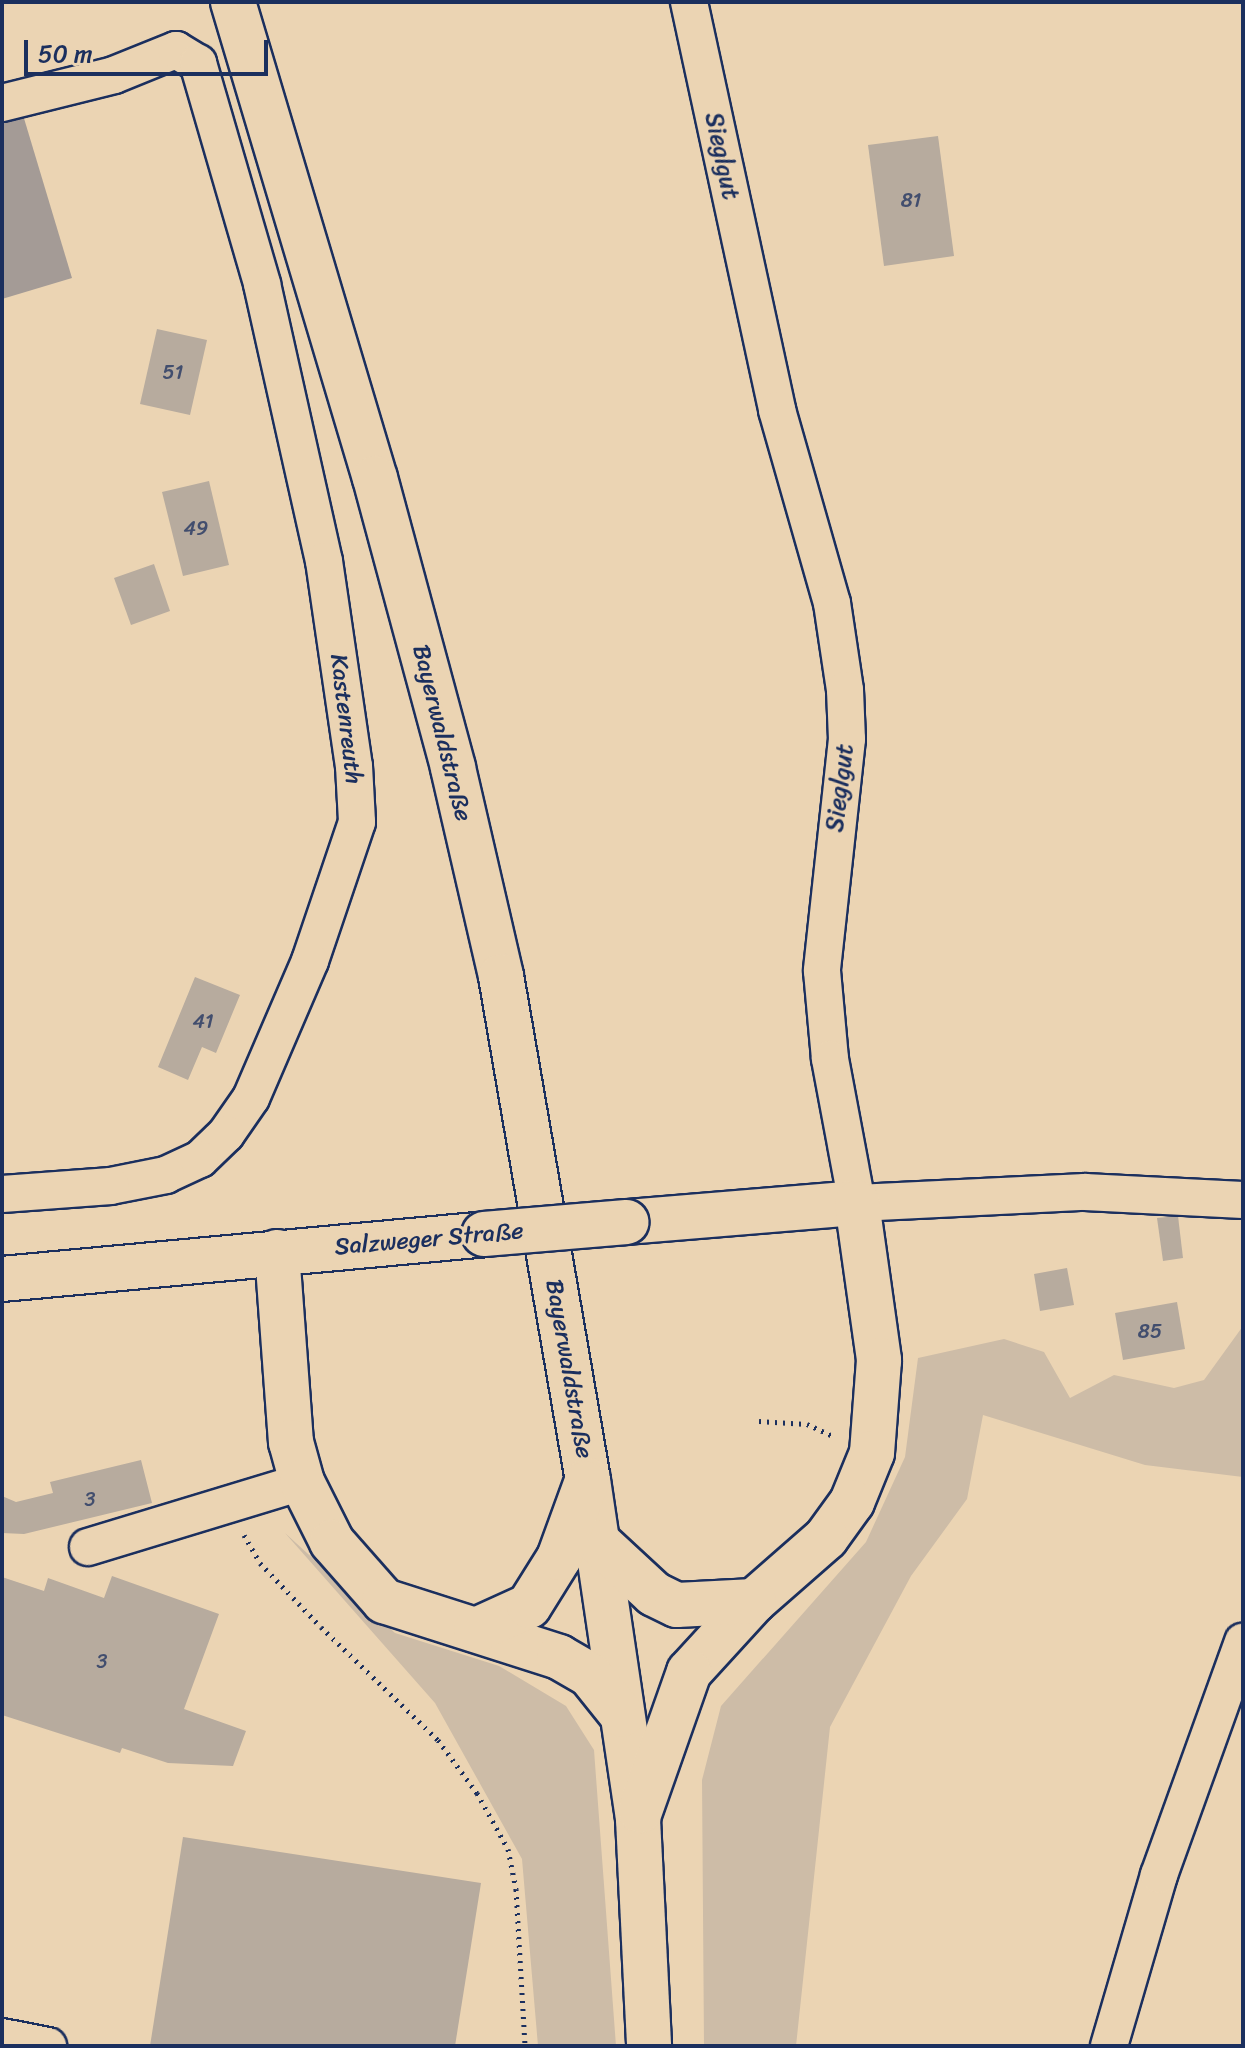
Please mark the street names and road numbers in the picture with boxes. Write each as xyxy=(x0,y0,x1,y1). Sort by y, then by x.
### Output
street label: Sieglgut xyxy=(699,110,745,202)
street label: Bayerwaldstraße xyxy=(406,642,478,824)
street label: Kastenreuth xyxy=(324,652,368,786)
street label: Sieglgut xyxy=(820,742,860,834)
street label: Salzweger Straße xyxy=(333,1216,525,1262)
street label: Bayerwaldstraße xyxy=(539,1277,599,1461)

